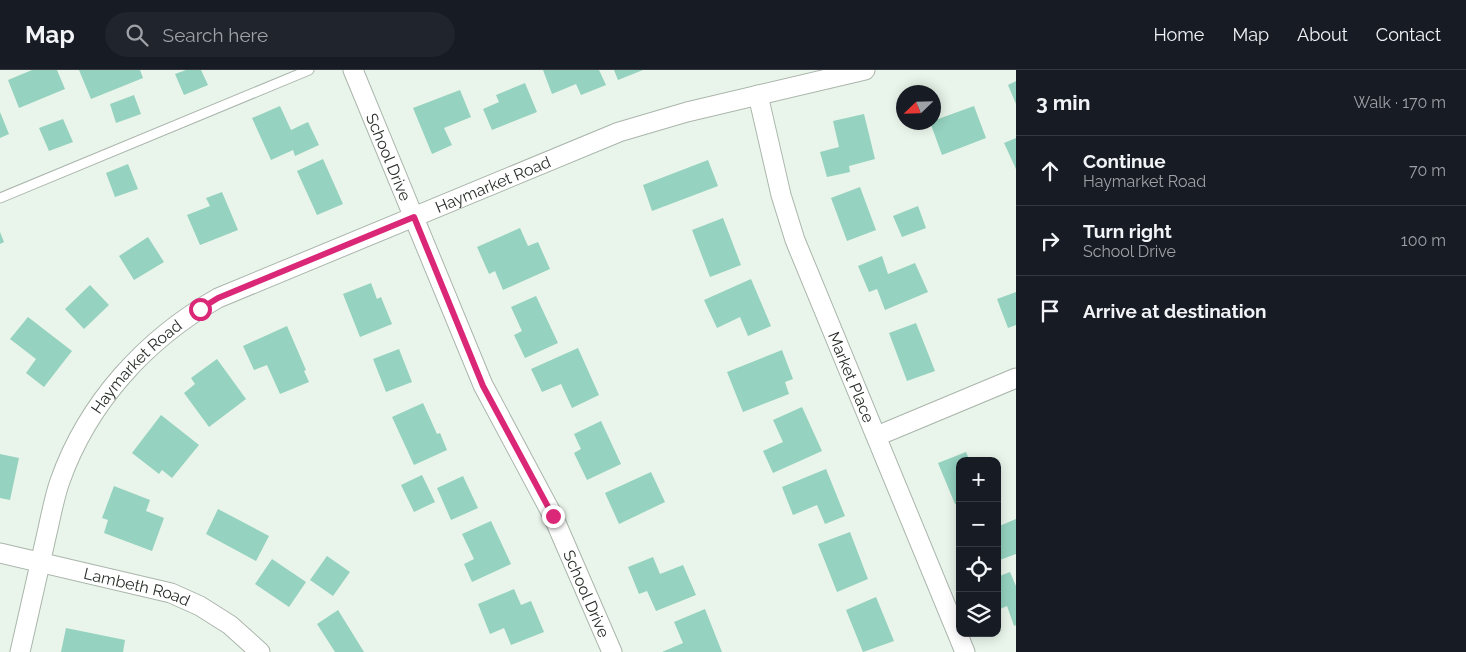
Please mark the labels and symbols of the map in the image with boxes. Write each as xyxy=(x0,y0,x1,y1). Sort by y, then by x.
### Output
north arrow xyxy=(896,85,941,130)
street label: School Drive xyxy=(362,110,415,204)
street label: Haymarket Road xyxy=(432,152,554,217)
route start xyxy=(189,298,212,321)
street label: Haymarket Road xyxy=(87,316,186,417)
street label: Market Place xyxy=(824,329,878,425)
route end xyxy=(542,505,565,528)
street label: School Drive xyxy=(559,547,613,640)
street label: Lambeth Road xyxy=(82,564,193,610)

